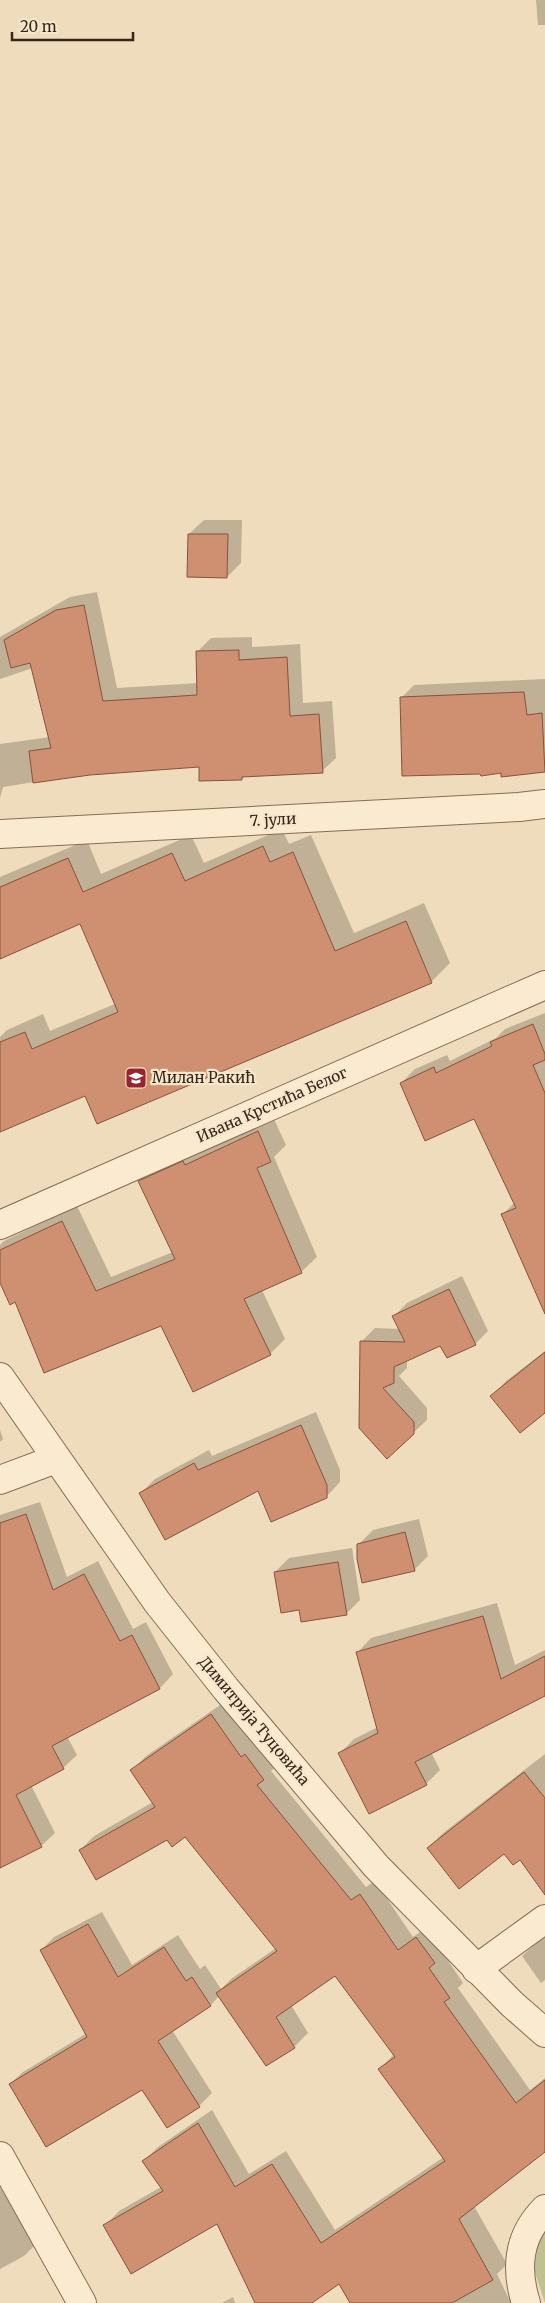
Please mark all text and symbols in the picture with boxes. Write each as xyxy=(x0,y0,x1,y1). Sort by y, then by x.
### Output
scale bar xyxy=(12,10,134,42)
text: 20 m xyxy=(20,17,57,36)
street label: 7. јули xyxy=(249,809,297,830)
street label: Ивана Крстића Белог xyxy=(193,1063,350,1146)
school or university icon: Милан Ракић xyxy=(124,1066,148,1090)
place label: Милан Ракић xyxy=(152,1068,255,1087)
street label: Димитрија Туцовића xyxy=(195,1652,314,1789)

